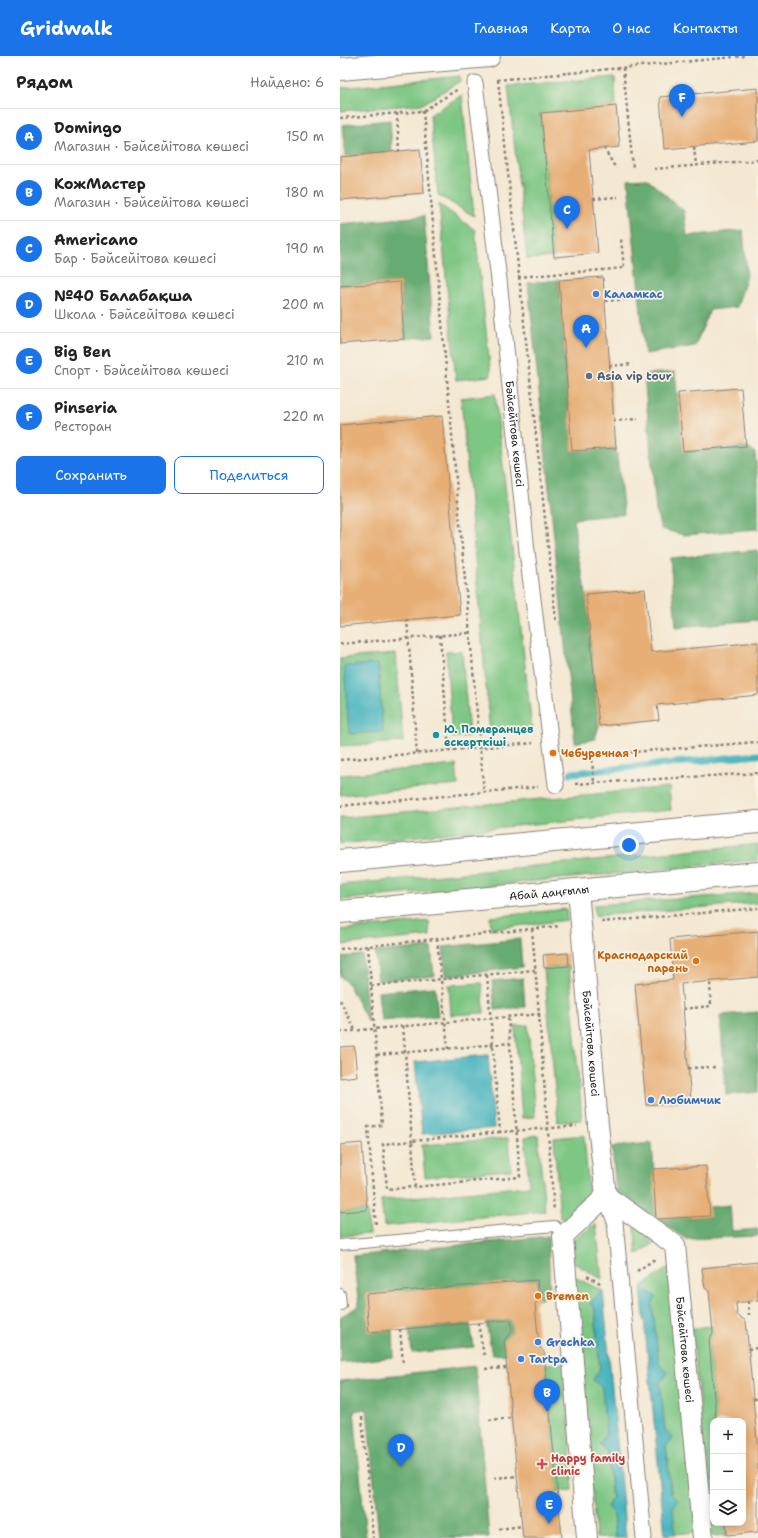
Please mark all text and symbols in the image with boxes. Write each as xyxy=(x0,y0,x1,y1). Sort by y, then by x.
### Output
text: Gridwalk xyxy=(20,16,113,41)
text: Главная xyxy=(474,19,528,37)
text: Карта xyxy=(550,19,590,37)
text: О нас xyxy=(612,19,651,37)
text: Контакты xyxy=(673,19,738,37)
text: Рядом xyxy=(16,71,73,93)
text: Найдено: 6 xyxy=(250,74,324,91)
pin: F xyxy=(669,84,695,117)
text: Domingo xyxy=(54,118,122,138)
text: A xyxy=(24,128,34,145)
text: 150 m xyxy=(286,128,324,145)
text: Магазин · Бәйсейітова көшесі xyxy=(54,138,249,155)
text: КожМастер xyxy=(54,174,146,194)
text: B xyxy=(25,184,33,201)
text: 180 m xyxy=(285,184,324,201)
text: Магазин · Бәйсейітова көшесі xyxy=(54,194,249,211)
pin: C xyxy=(554,196,580,229)
text: Americano xyxy=(54,230,138,250)
text: C xyxy=(25,240,33,257)
text: 190 m xyxy=(285,240,324,257)
text: Бар · Бәйсейітова көшесі xyxy=(54,250,216,267)
text: №40 Балабақша xyxy=(54,286,192,306)
place label: Каламкас xyxy=(604,287,663,302)
marker: Каламкас xyxy=(591,289,601,299)
text: D xyxy=(24,296,34,313)
text: 200 m xyxy=(282,296,324,313)
text: Школа · Бәйсейітова көшесі xyxy=(54,306,235,323)
pin: A xyxy=(573,315,599,348)
text: Big Ben xyxy=(54,342,111,362)
text: E xyxy=(25,352,33,369)
text: 210 m xyxy=(286,352,324,369)
text: Спорт · Бәйсейітова көшесі xyxy=(54,362,229,379)
place label: Asia vip tour xyxy=(597,369,672,384)
marker: Asia vip tour xyxy=(584,371,594,381)
street label: Бәйсейітова көшесі xyxy=(501,380,527,488)
text: Pinseria xyxy=(54,398,117,418)
text: F xyxy=(25,408,33,425)
text: 220 m xyxy=(282,408,324,425)
text: Ресторан xyxy=(54,418,112,435)
button: Сохранить xyxy=(16,456,166,494)
button: Поделиться xyxy=(174,456,324,494)
place label: Ю. Померанцев ескерткіші xyxy=(444,722,533,750)
marker: Ю. Померанцев ескерткіші xyxy=(431,730,441,740)
place label: Чебуречная 1 xyxy=(561,746,638,761)
marker: Чебуречная 1 xyxy=(548,748,558,758)
your location xyxy=(619,835,639,855)
street label: Абай даңғылы xyxy=(508,882,590,904)
place label: Краснодарский парень xyxy=(597,948,688,976)
marker: Краснодарский парень xyxy=(691,956,701,966)
street label: Бәйсейітова көшесі xyxy=(579,990,603,1097)
place label: Любимчик xyxy=(659,1093,721,1108)
marker: Любимчик xyxy=(646,1095,656,1105)
place label: Bremen xyxy=(546,1289,589,1304)
marker: Bremen xyxy=(533,1291,543,1301)
street label: Бәйсейітова көшесі xyxy=(672,1296,697,1404)
place label: Grechka xyxy=(546,1335,595,1350)
marker: Grechka xyxy=(533,1337,543,1347)
place label: Tartpa xyxy=(529,1352,568,1367)
marker: Tartpa xyxy=(516,1354,526,1364)
pin: B xyxy=(534,1379,560,1412)
map controls xyxy=(710,1418,746,1526)
button: + xyxy=(710,1418,746,1454)
pin: D xyxy=(388,1434,414,1467)
place label: Happy family clinic xyxy=(551,1451,625,1479)
button: − xyxy=(710,1454,746,1490)
marker: Happy family clinic xyxy=(536,1458,548,1470)
button: layers xyxy=(710,1490,746,1526)
pin: E xyxy=(536,1491,562,1524)

